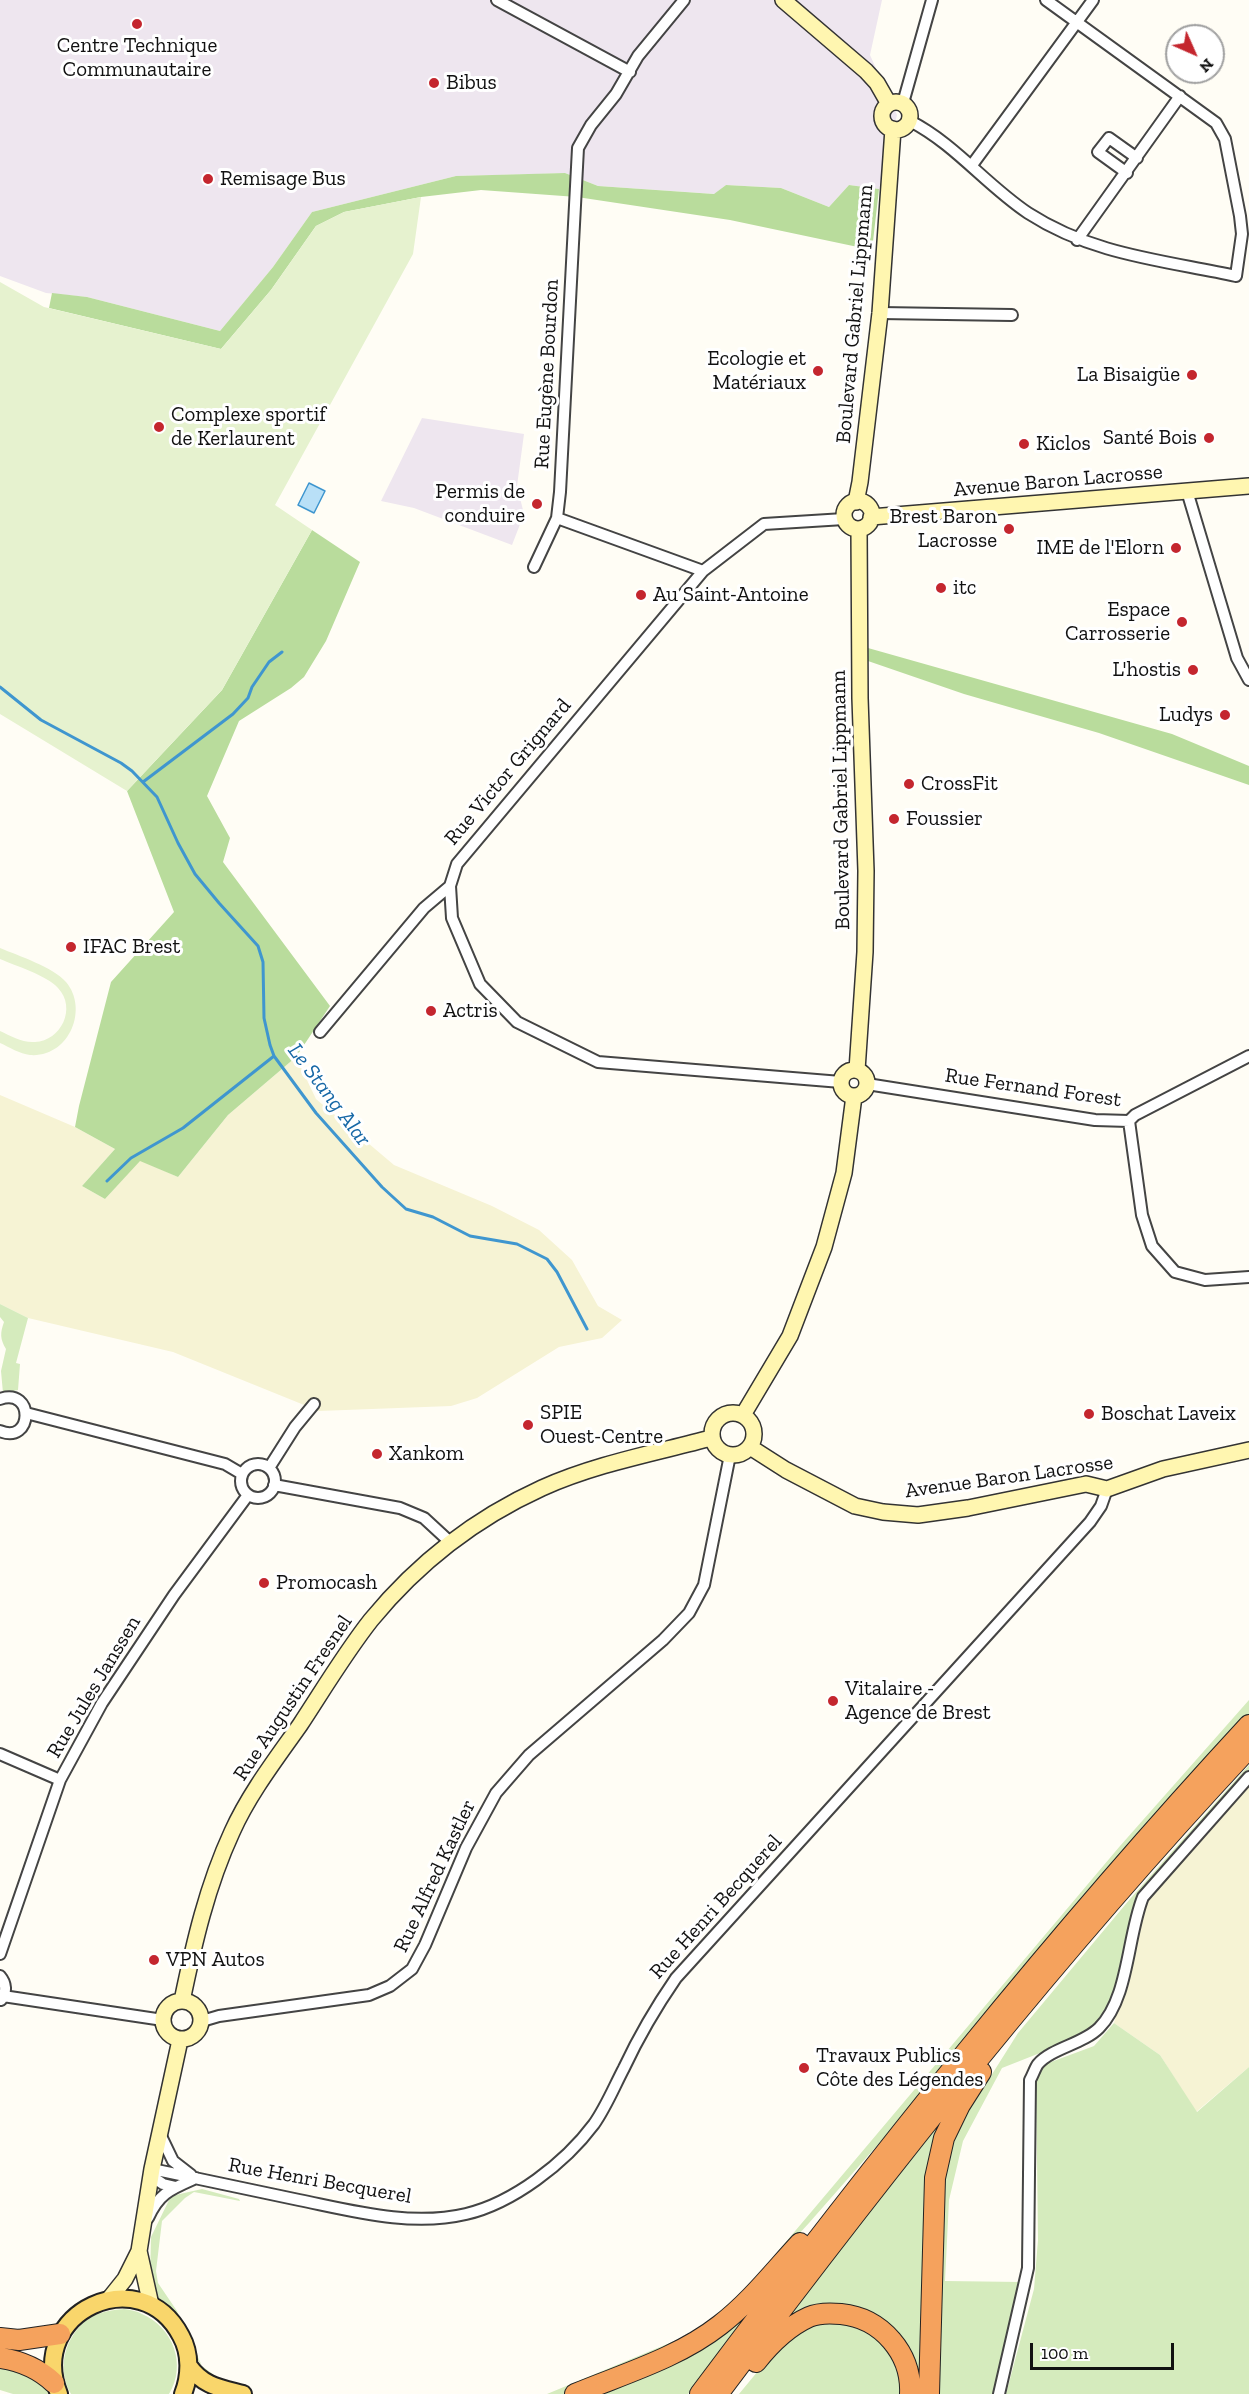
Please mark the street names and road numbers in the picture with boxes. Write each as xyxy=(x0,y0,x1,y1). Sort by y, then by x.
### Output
street label: Boulevard Gabriel Lippmann xyxy=(831,183,879,445)
street label: Rue Eugène Bourdon xyxy=(529,278,565,470)
street label: Avenue Baron Lacrosse xyxy=(952,459,1164,503)
street label: Boulevard Gabriel Lippmann xyxy=(826,670,856,930)
street label: Rue Victor Grignard xyxy=(439,694,577,850)
street label: Rue Fernand Forest xyxy=(943,1063,1123,1113)
street label: Avenue Baron Lacrosse xyxy=(903,1450,1115,1504)
street label: Rue Augustin Fresnel xyxy=(228,1610,358,1786)
street label: Rue Jules Janssen xyxy=(42,1611,146,1763)
street label: Rue Alfred Kastler xyxy=(389,1796,481,1956)
street label: Rue Henri Becquerel xyxy=(645,1830,787,1984)
street label: Rue Henri Becquerel xyxy=(226,2152,414,2210)

